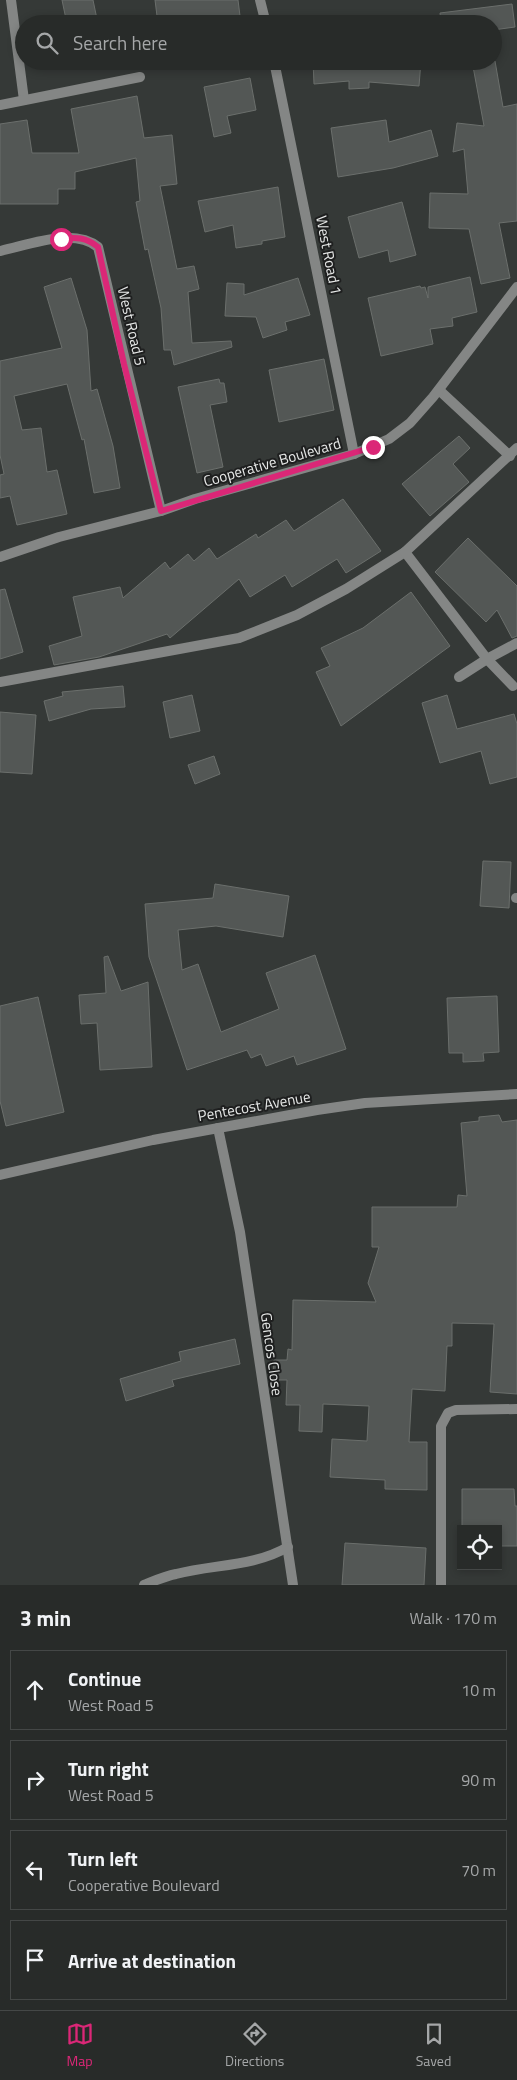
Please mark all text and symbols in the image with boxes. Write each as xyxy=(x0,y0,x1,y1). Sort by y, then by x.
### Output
search box xyxy=(15,15,502,70)
text: Search here xyxy=(73,28,167,57)
icon: search xyxy=(33,29,61,57)
street label: West Road 1 xyxy=(310,213,348,297)
route start xyxy=(50,228,73,251)
street label: West Road 5 xyxy=(112,284,152,368)
street label: Cooperative Boulevard xyxy=(201,431,343,493)
route end xyxy=(362,436,385,459)
street label: Pentecost Avenue xyxy=(196,1085,312,1127)
street label: Gencos Close xyxy=(255,1311,289,1397)
map controls xyxy=(457,1525,502,1570)
button: locate xyxy=(457,1525,502,1570)
text: 3 min xyxy=(20,1602,71,1634)
text: Walk · 170 m xyxy=(409,1606,497,1630)
text: Continue xyxy=(68,1664,141,1693)
icon: ahead xyxy=(21,1676,49,1704)
text: 10 m xyxy=(461,1678,496,1702)
text: West Road 5 xyxy=(68,1693,154,1717)
text: Turn right xyxy=(68,1754,149,1783)
icon: right xyxy=(21,1766,49,1794)
text: 90 m xyxy=(461,1768,496,1792)
text: West Road 5 xyxy=(68,1783,154,1807)
text: Turn left xyxy=(68,1844,138,1873)
icon: left xyxy=(21,1856,49,1884)
text: 70 m xyxy=(461,1858,496,1882)
text: Cooperative Boulevard xyxy=(68,1873,220,1897)
icon: arrive xyxy=(21,1946,49,1974)
text: Arrive at destination xyxy=(68,1946,236,1975)
tab: Map xyxy=(66,2020,94,2071)
tab: Directions xyxy=(225,2020,284,2071)
tab: Saved xyxy=(416,2020,451,2071)

